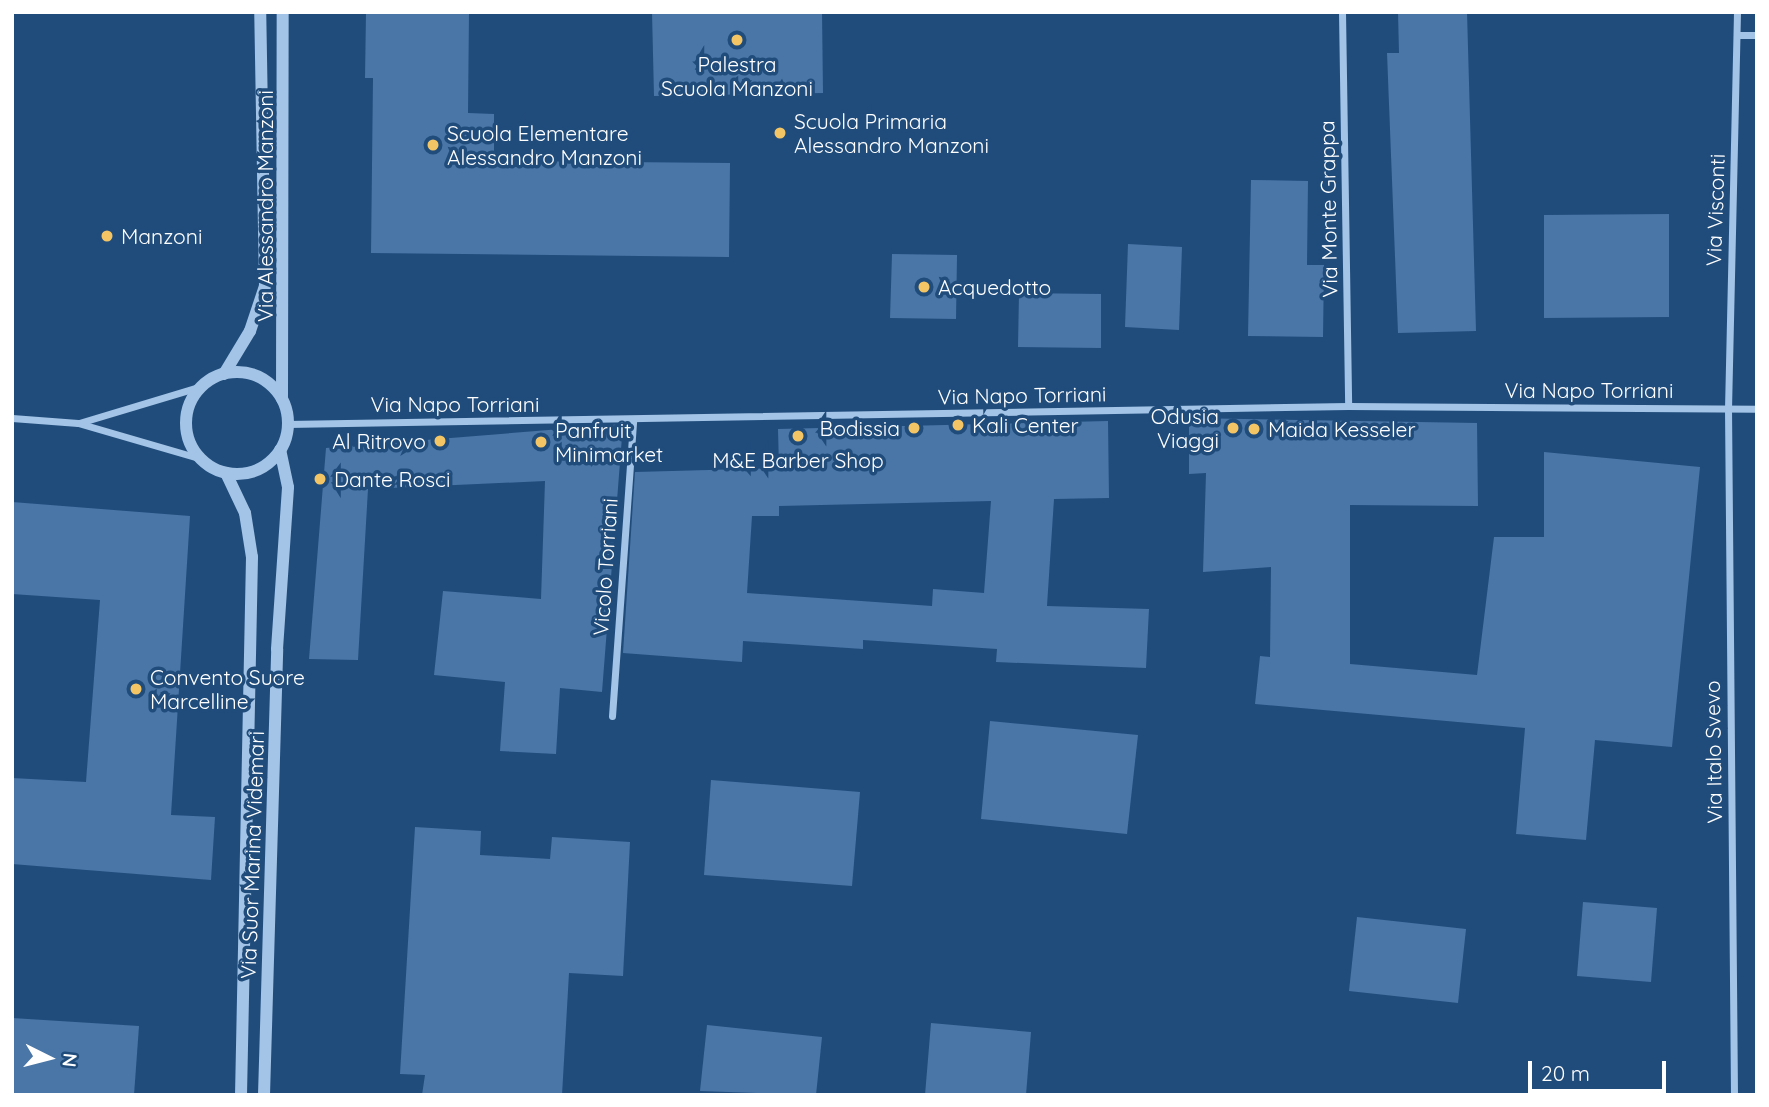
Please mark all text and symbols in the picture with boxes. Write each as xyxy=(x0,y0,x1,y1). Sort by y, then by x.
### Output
marker: Palestra Scuola Manzoni xyxy=(729,32,745,48)
place label: Palestra Scuola Manzoni xyxy=(661,51,813,101)
street label: Via Alessandro Manzoni xyxy=(252,90,278,322)
place label: Scuola Primaria Alessandro Manzoni xyxy=(794,108,989,158)
place label: Scuola Elementare Alessandro Manzoni xyxy=(447,120,642,170)
street label: Via Monte Grappa xyxy=(1314,120,1342,298)
marker: Scuola Primaria Alessandro Manzoni xyxy=(772,125,788,141)
marker: Scuola Elementare Alessandro Manzoni xyxy=(425,137,441,153)
street label: Via Visconti xyxy=(1700,153,1730,267)
place label: Manzoni xyxy=(121,223,202,249)
marker: Manzoni xyxy=(99,228,115,244)
place label: Acquedotto xyxy=(938,274,1051,300)
marker: Acquedotto xyxy=(916,279,932,295)
street label: Via Napo Torriani xyxy=(1505,377,1673,403)
street label: Via Napo Torriani xyxy=(937,381,1107,409)
street label: Via Napo Torriani xyxy=(371,391,539,417)
place label: Odusia Viaggi xyxy=(1151,403,1219,453)
place label: Kali Center xyxy=(972,412,1079,438)
place label: Bodissia xyxy=(820,415,900,441)
place label: Maida Kesseler xyxy=(1268,416,1416,442)
place label: Panfruit Minimarket xyxy=(555,417,663,467)
marker: Kali Center xyxy=(950,417,966,433)
marker: Bodissia xyxy=(906,420,922,436)
marker: Odusia Viaggi xyxy=(1225,420,1241,436)
marker: Maida Kesseler xyxy=(1246,421,1262,437)
place label: Al Ritrovo xyxy=(332,428,426,454)
marker: M&E Barber Shop xyxy=(790,428,806,444)
marker: Al Ritrovo xyxy=(432,433,448,449)
marker: Panfruit Minimarket xyxy=(533,434,549,450)
place label: M&E Barber Shop xyxy=(712,447,884,473)
place label: Dante Rosci xyxy=(334,466,450,492)
marker: Dante Rosci xyxy=(312,471,328,487)
street label: Vicolo Torriani xyxy=(588,497,622,637)
place label: Convento Suore Marcelline xyxy=(150,664,305,714)
street label: Via Italo Svevo xyxy=(1699,680,1727,824)
marker: Convento Suore Marcelline xyxy=(128,681,144,697)
street label: Via Suor Marina Videmari xyxy=(235,731,269,979)
north arrow xyxy=(14,1023,84,1093)
scale bar xyxy=(1531,1048,1669,1092)
text: N xyxy=(57,1052,83,1068)
text: 20 m xyxy=(1541,1060,1590,1086)

